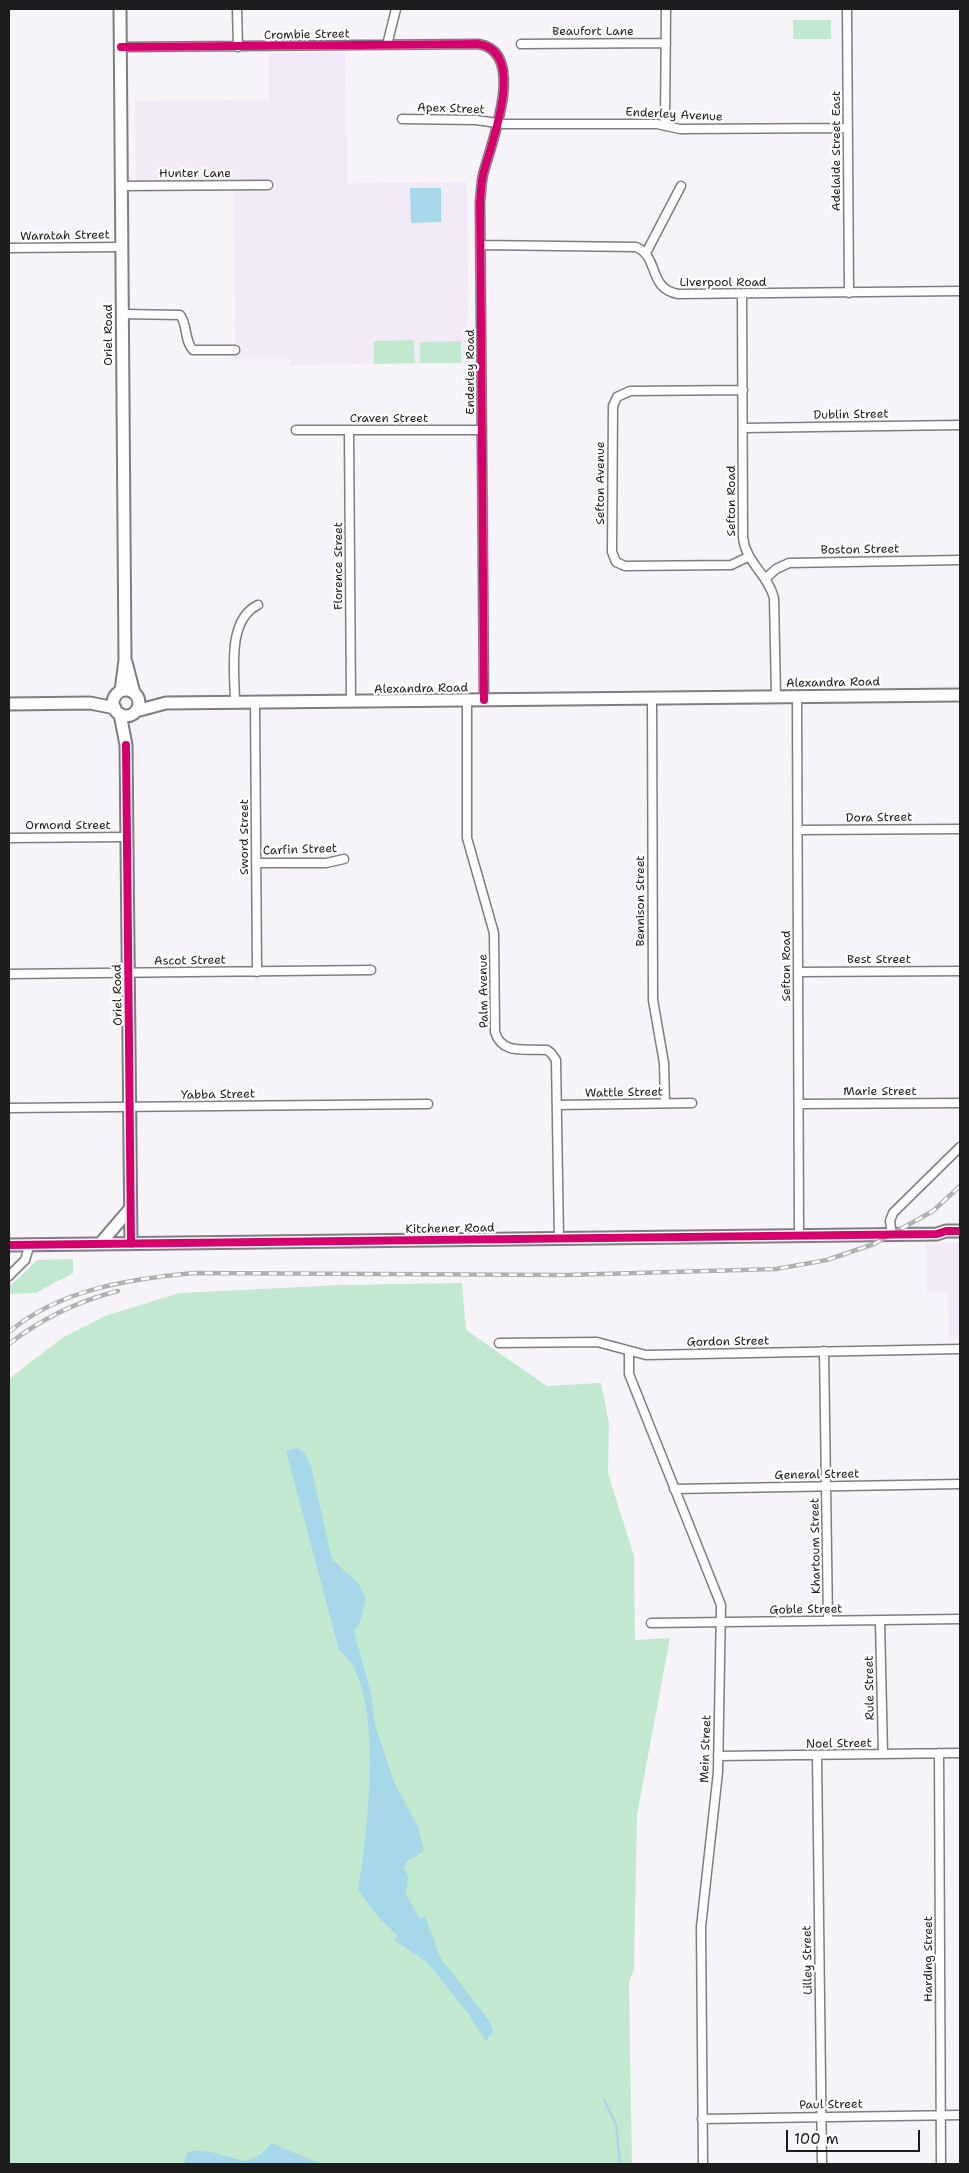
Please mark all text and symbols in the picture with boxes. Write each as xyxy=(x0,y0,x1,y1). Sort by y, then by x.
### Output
street label: Beaufort Lane xyxy=(552,25,634,39)
street label: Crombie Street xyxy=(264,27,350,43)
street label: Adelaide Street East xyxy=(830,91,844,211)
street label: Apex Street xyxy=(417,101,485,117)
street label: Enderley Avenue xyxy=(625,105,723,125)
street label: Hunter Lane xyxy=(159,167,231,181)
street label: Waratah Street xyxy=(20,228,110,244)
street label: Liverpool Road xyxy=(680,276,766,290)
street label: Oriel Road xyxy=(102,304,116,366)
street label: Enderley Road xyxy=(464,329,478,415)
street label: Dublin Street xyxy=(813,407,889,423)
street label: Craven Street xyxy=(350,412,428,426)
street label: Sefton Avenue xyxy=(594,441,608,525)
street label: Sefton Road xyxy=(725,465,739,537)
street label: Florence Street xyxy=(332,522,346,610)
street label: Boston Street xyxy=(821,542,899,558)
street label: Alexandra Road xyxy=(786,675,880,691)
street label: Alexandra Road xyxy=(374,681,468,697)
street label: Sword Street xyxy=(238,799,252,875)
street label: Dora Street xyxy=(846,810,912,826)
street label: Ormond Street xyxy=(25,819,111,833)
street label: Carfin Street xyxy=(263,842,337,858)
street label: Bennison Street xyxy=(634,855,648,947)
street label: Sefton Road xyxy=(780,930,794,1002)
street label: Ascot Street xyxy=(154,953,226,969)
street label: Best Street xyxy=(847,953,911,967)
street label: Palm Avenue xyxy=(476,954,492,1028)
street label: Oriel Road xyxy=(110,964,126,1026)
street label: Wattle Street xyxy=(585,1085,663,1101)
street label: Marie Street xyxy=(843,1085,917,1099)
street label: Yabba Street xyxy=(181,1087,255,1103)
street label: Kitchener Road xyxy=(405,1221,495,1237)
street label: Gordon Street xyxy=(686,1334,770,1350)
street label: General Street xyxy=(774,1467,860,1483)
street label: Khartoum Street xyxy=(808,1498,824,1594)
street label: Goble Street xyxy=(769,1602,843,1618)
street label: Rule Street xyxy=(862,1656,878,1720)
street label: Mein Street xyxy=(698,1715,714,1783)
street label: Noel Street xyxy=(806,1736,872,1752)
street label: Harding Street xyxy=(922,1916,936,2002)
street label: Lilley Street xyxy=(800,1925,816,1995)
street label: Paul Street xyxy=(799,2097,863,2113)
scale bar xyxy=(789,2120,923,2152)
text: 100 m xyxy=(794,2129,839,2149)

